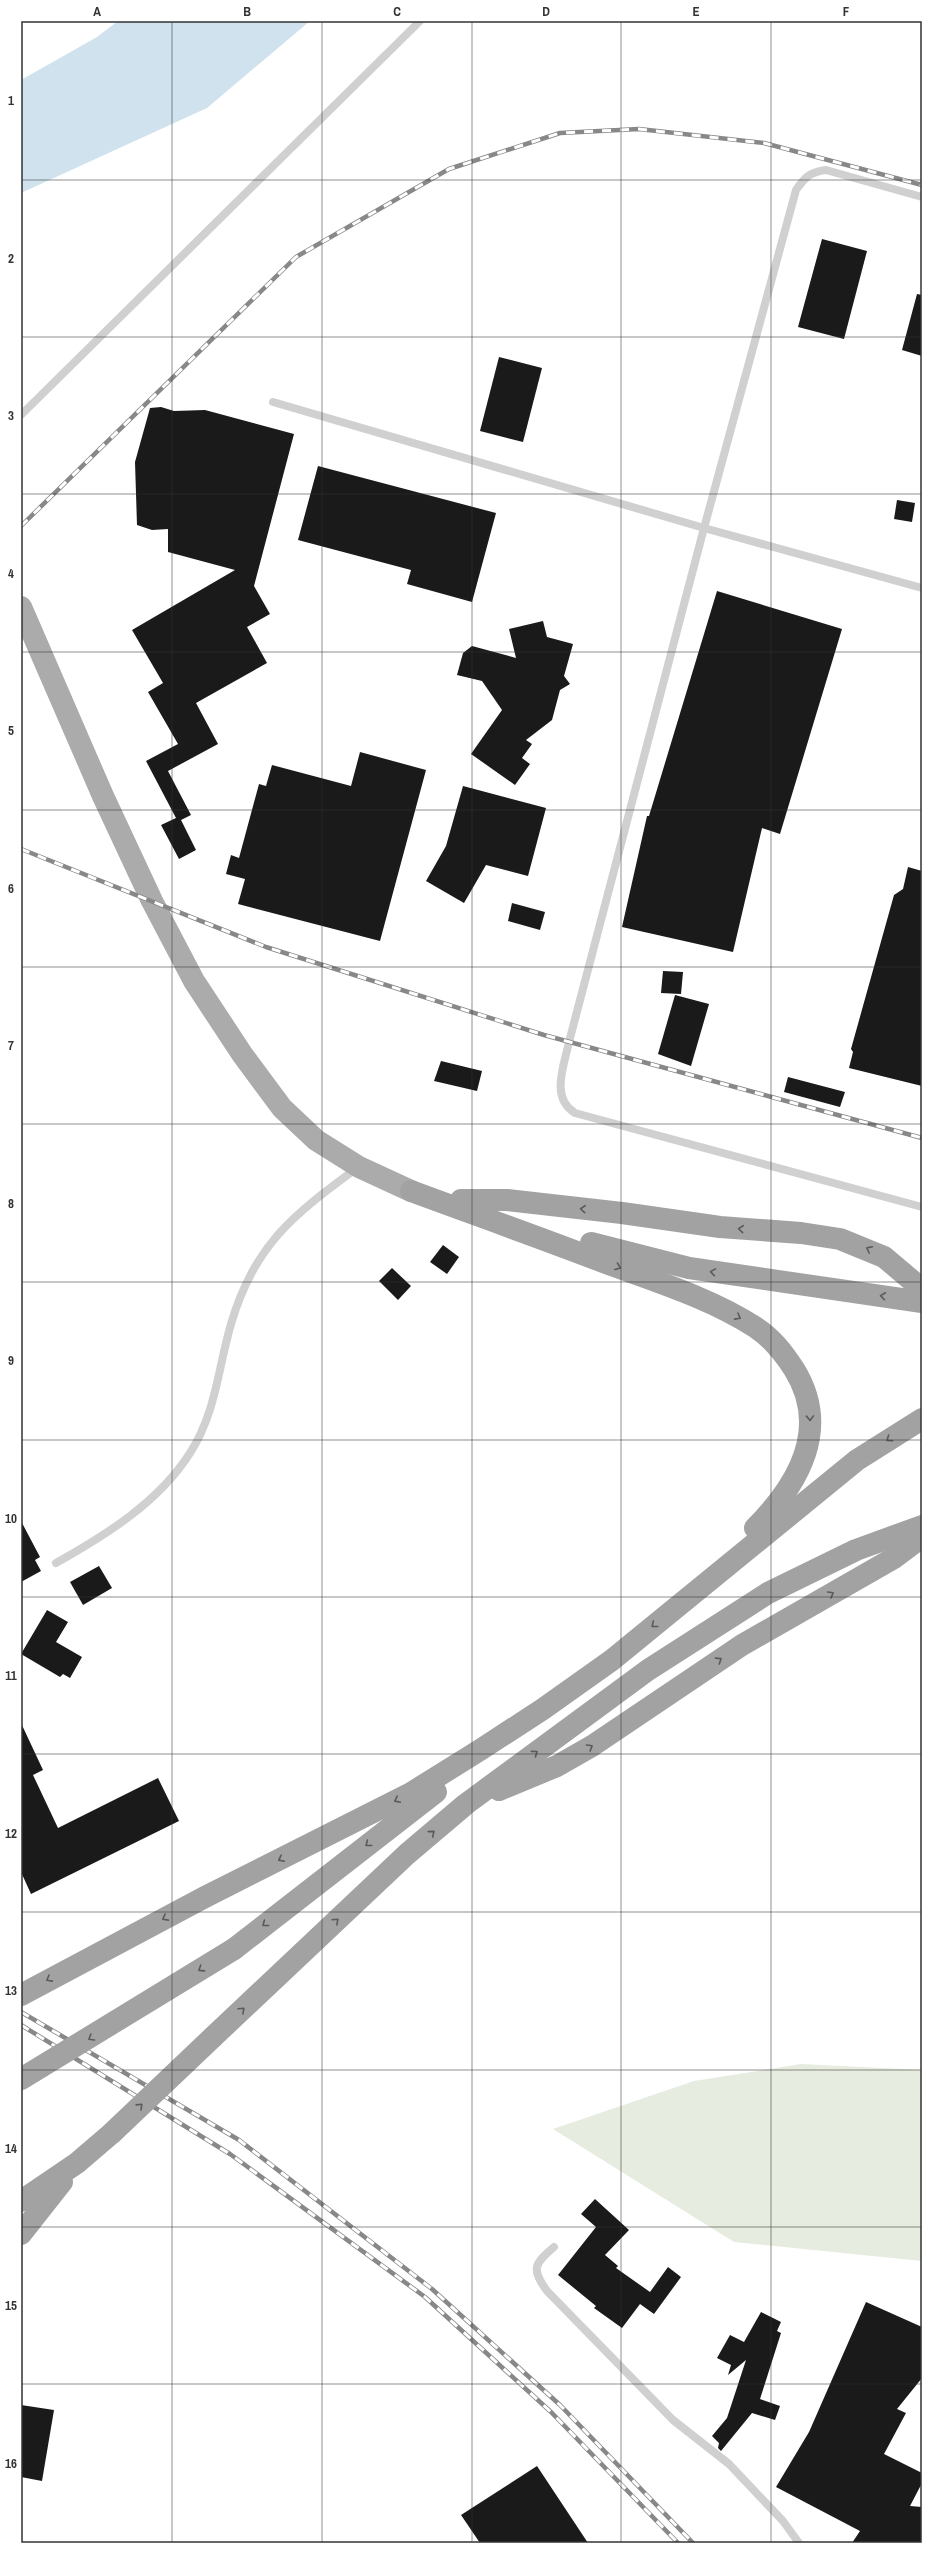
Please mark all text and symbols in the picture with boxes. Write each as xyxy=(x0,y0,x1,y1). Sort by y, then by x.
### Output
text: A xyxy=(93,3,101,20)
text: B xyxy=(243,3,251,20)
text: C xyxy=(393,3,401,20)
text: D xyxy=(542,3,550,20)
text: E xyxy=(692,3,700,20)
text: F xyxy=(843,3,850,20)
text: 1 xyxy=(8,92,14,109)
text: 2 xyxy=(8,250,14,267)
text: 3 xyxy=(8,407,14,424)
text: 4 xyxy=(8,565,14,582)
text: 5 xyxy=(8,722,14,739)
text: 6 xyxy=(8,880,14,897)
text: 7 xyxy=(8,1037,14,1054)
text: 8 xyxy=(8,1195,14,1212)
one-way arrow xyxy=(580,1205,586,1214)
one-way arrow xyxy=(738,1225,744,1234)
one-way arrow xyxy=(865,1247,873,1254)
one-way arrow xyxy=(615,1263,622,1271)
one-way arrow xyxy=(710,1268,716,1277)
one-way arrow xyxy=(880,1292,886,1301)
one-way arrow xyxy=(734,1313,741,1320)
text: 9 xyxy=(8,1352,14,1369)
one-way arrow xyxy=(806,1415,814,1421)
one-way arrow xyxy=(886,1434,893,1441)
text: 10 xyxy=(5,1510,17,1527)
one-way arrow xyxy=(827,1592,834,1599)
one-way arrow xyxy=(652,1620,659,1627)
one-way arrow xyxy=(715,1657,722,1665)
text: 11 xyxy=(5,1667,17,1684)
one-way arrow xyxy=(586,1745,593,1752)
one-way arrow xyxy=(530,1751,537,1758)
one-way arrow xyxy=(394,1795,401,1803)
text: 12 xyxy=(5,1825,17,1842)
one-way arrow xyxy=(427,1830,435,1837)
one-way arrow xyxy=(365,1839,372,1846)
one-way arrow xyxy=(278,1854,285,1862)
one-way arrow xyxy=(162,1913,169,1921)
one-way arrow xyxy=(331,1918,339,1926)
one-way arrow xyxy=(263,1920,270,1927)
one-way arrow xyxy=(198,1965,205,1972)
one-way arrow xyxy=(46,1975,53,1982)
text: 13 xyxy=(5,1982,17,1999)
one-way arrow xyxy=(237,2007,245,2015)
one-way arrow xyxy=(88,2033,95,2041)
one-way arrow xyxy=(135,2104,143,2111)
text: 14 xyxy=(5,2140,17,2157)
text: 15 xyxy=(5,2297,17,2314)
text: 16 xyxy=(5,2455,17,2472)

